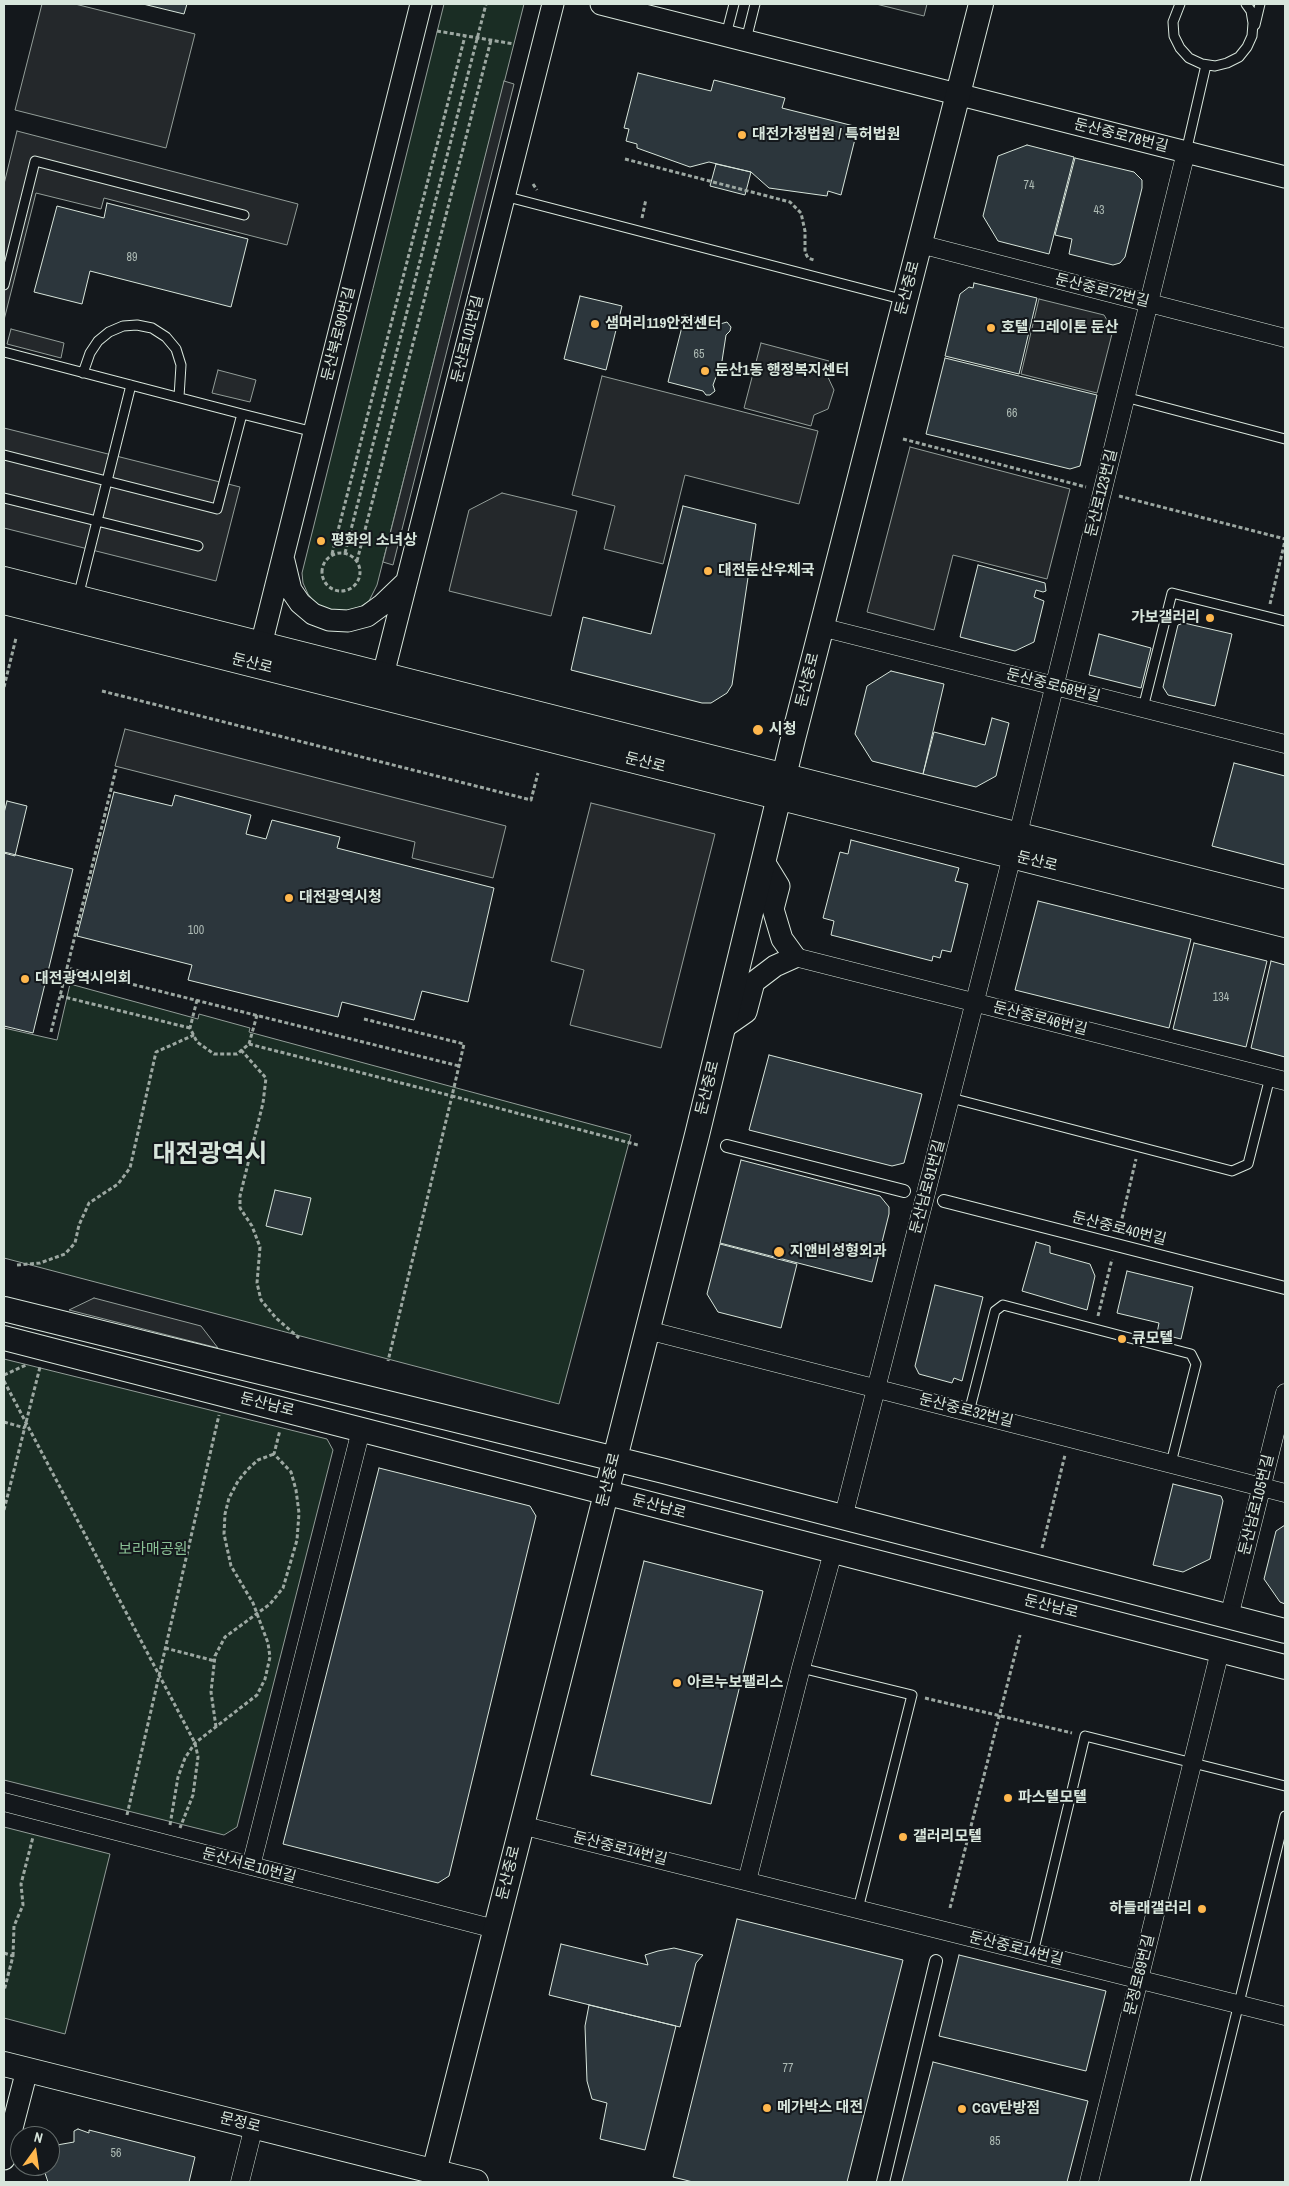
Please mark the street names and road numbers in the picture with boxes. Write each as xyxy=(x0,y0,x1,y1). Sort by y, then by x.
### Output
street label: 둔산중로78번길 xyxy=(1072,116,1170,156)
street label: 둔산중로 xyxy=(892,259,924,317)
street label: 둔산중로72번길 xyxy=(1053,271,1151,311)
street label: 둔산북로90번길 xyxy=(319,285,359,383)
street label: 둔산로101번길 xyxy=(448,293,488,385)
street label: 둔산로123번길 xyxy=(1082,447,1122,539)
street label: 둔산로 xyxy=(230,650,274,678)
street label: 둔산중로 xyxy=(793,651,823,709)
street label: 둔산중로58번길 xyxy=(1004,666,1102,706)
street label: 둔산로 xyxy=(623,749,667,777)
street label: 둔산로 xyxy=(1015,848,1059,876)
street label: 둔산중로46번길 xyxy=(991,999,1089,1039)
street label: 둔산중로 xyxy=(693,1059,723,1117)
street label: 둔산남로91번길 xyxy=(907,1138,949,1236)
street label: 둔산중로40번길 xyxy=(1070,1209,1168,1249)
street label: 둔산남로 xyxy=(238,1390,296,1420)
street label: 둔산중로32번길 xyxy=(917,1391,1015,1431)
street label: 둔산중로 xyxy=(594,1451,624,1509)
street label: 둔산남로105번길 xyxy=(1236,1453,1278,1557)
street label: 둔산남로 xyxy=(630,1491,688,1523)
street label: 둔산남로 xyxy=(1022,1592,1080,1622)
street label: 둔산중로14번길 xyxy=(571,1829,669,1869)
street label: 둔산중로 xyxy=(494,1844,524,1902)
street label: 둔산서로10번길 xyxy=(200,1845,298,1887)
street label: 둔산중로14번길 xyxy=(967,1929,1065,1969)
street label: 문정로89번길 xyxy=(1121,1933,1159,2017)
street label: 문정로 xyxy=(218,2109,262,2137)

